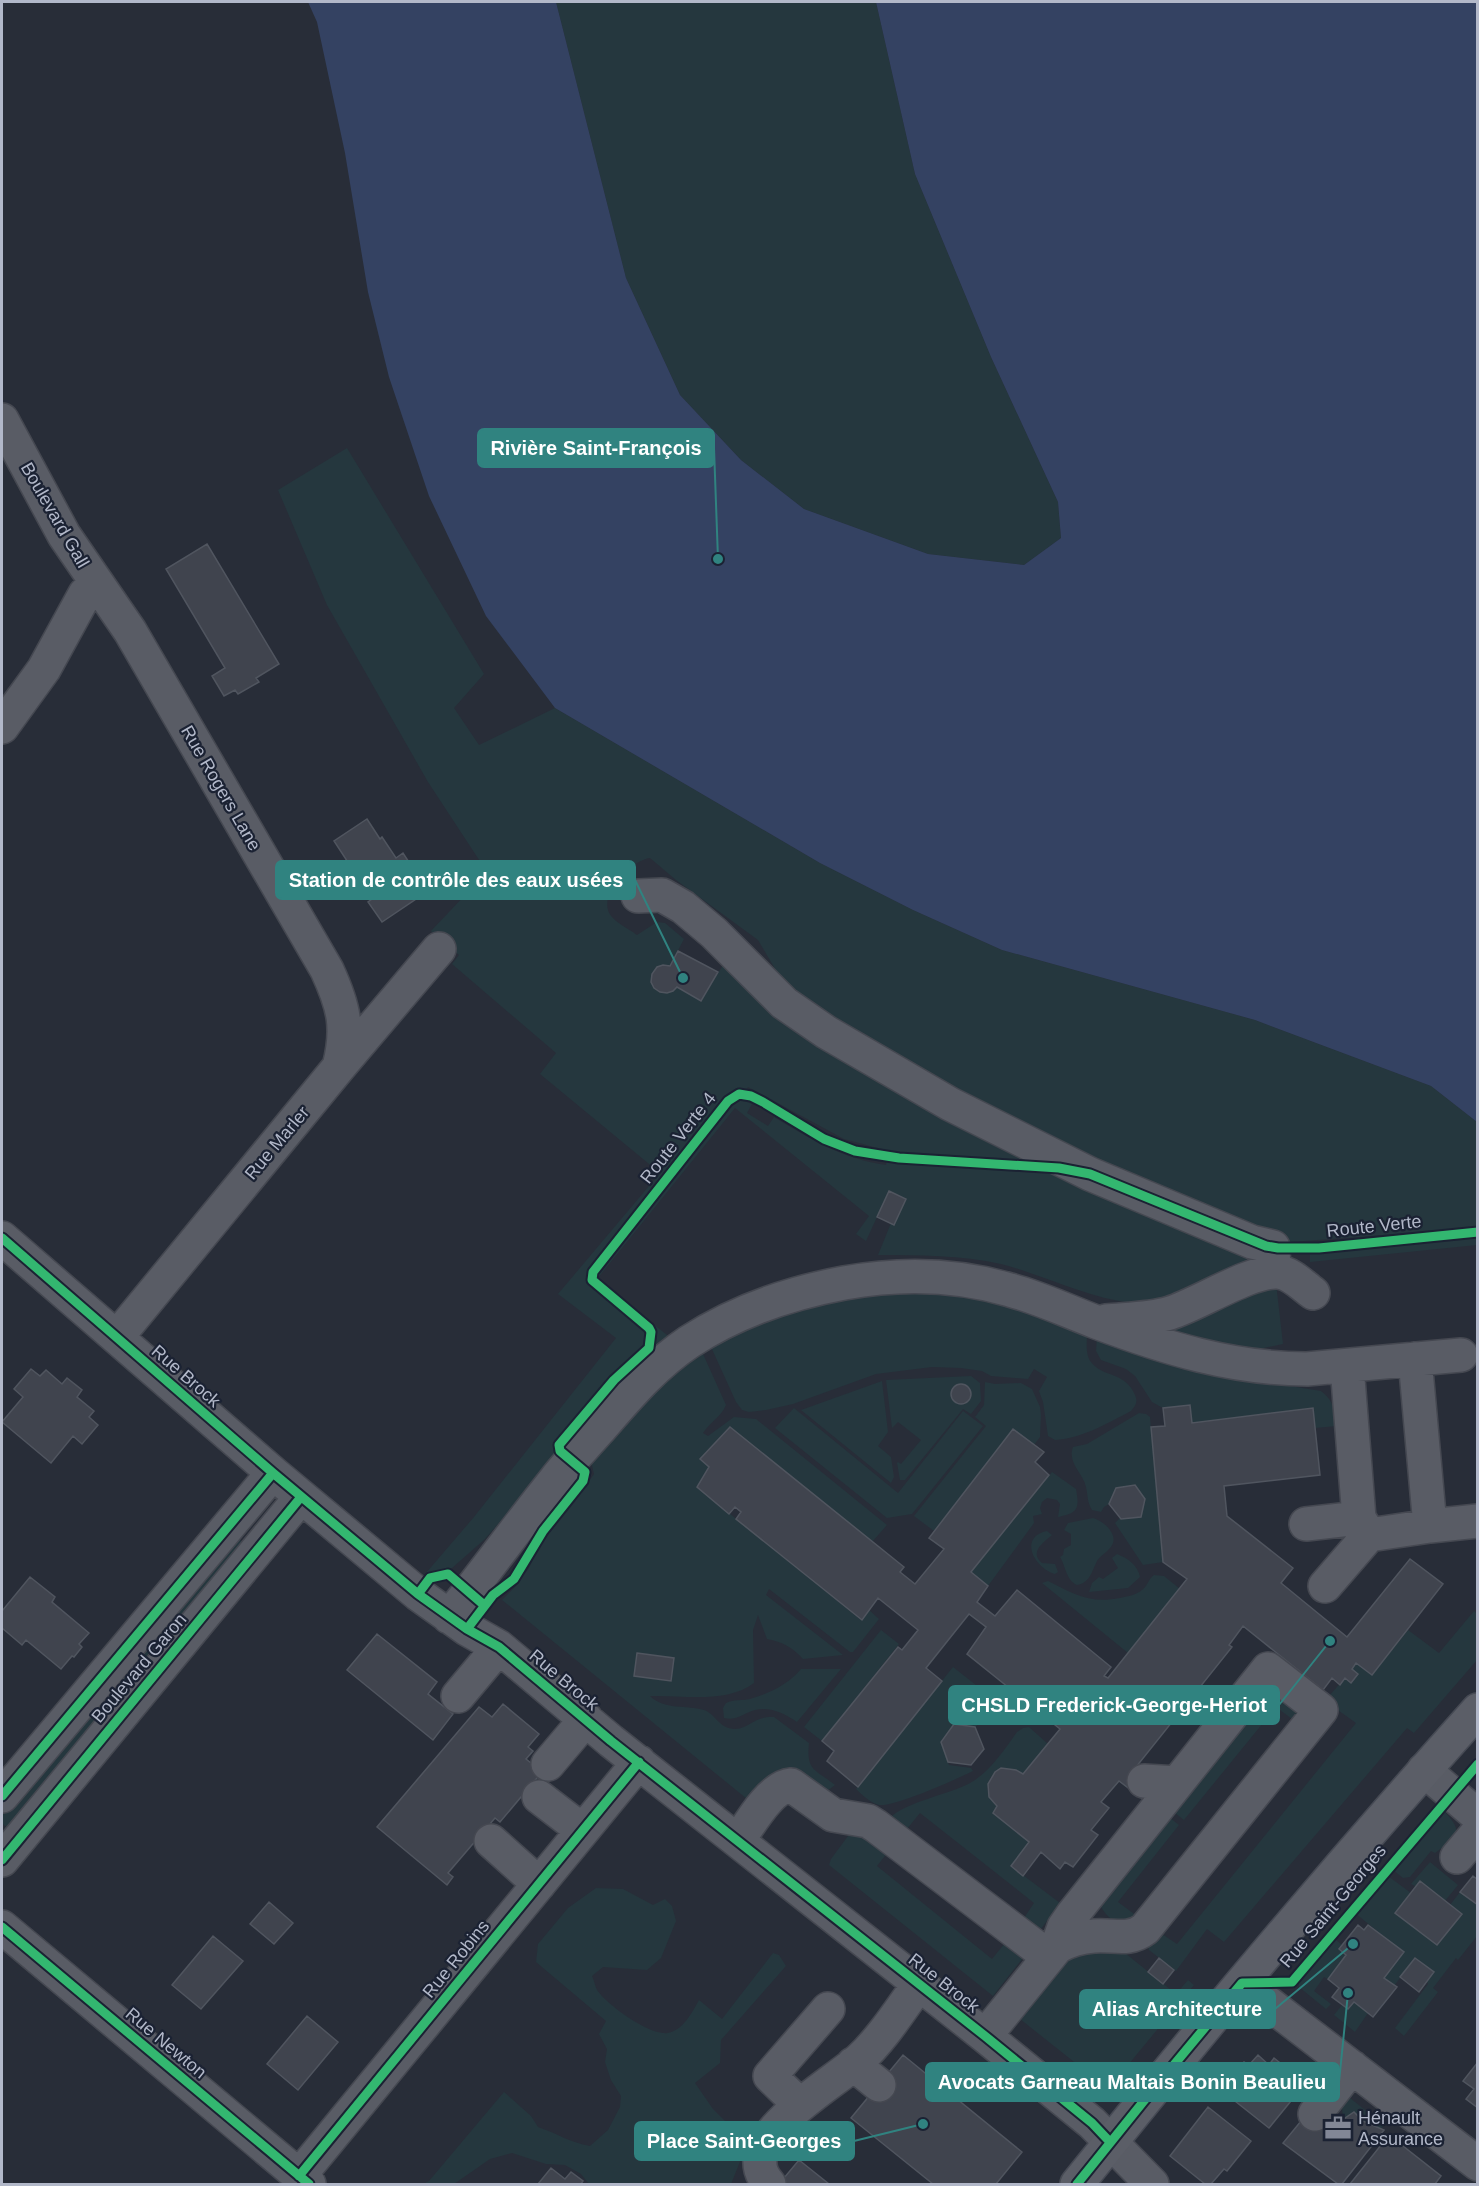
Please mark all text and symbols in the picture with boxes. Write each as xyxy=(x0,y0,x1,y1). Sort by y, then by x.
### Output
callout: Rivière Saint-François xyxy=(478,429,714,467)
text: Rivière Saint-François xyxy=(490,437,702,459)
street label: Boulevard Gall xyxy=(17,459,93,571)
street label: Rue Rogers Lane xyxy=(177,722,265,854)
callout: Station de contrôle des eaux usées xyxy=(276,861,635,899)
text: Station de contrôle des eaux usées xyxy=(289,869,623,891)
street label: Route Verte 4 xyxy=(636,1088,720,1188)
street label: Rue Marler xyxy=(241,1102,313,1184)
street label: Route Verte xyxy=(1326,1211,1422,1241)
street label: Rue Brock xyxy=(148,1341,225,1412)
street label: Boulevard Garon xyxy=(88,1609,190,1727)
street label: Rue Brock xyxy=(525,1645,603,1715)
callout: CHSLD Frederick-George-Heriot xyxy=(949,1686,1279,1724)
text: CHSLD Frederick-George-Heriot xyxy=(961,1694,1267,1716)
street label: Rue Saint-Georges xyxy=(1276,1841,1390,1971)
street label: Rue Robins xyxy=(419,1916,493,2002)
street label: Rue Brock xyxy=(905,1949,984,2017)
callout: Alias Architecture xyxy=(1080,1990,1275,2028)
text: Alias Architecture xyxy=(1092,1998,1262,2020)
street label: Rue Newton xyxy=(122,2004,210,2082)
callout: Avocats Garneau Maltais Bonin Beaulieu xyxy=(926,2063,1339,2101)
text: Avocats Garneau Maltais Bonin Beaulieu xyxy=(938,2071,1326,2093)
place label: Hénault Assurance xyxy=(1358,2108,1443,2149)
office icon: Hénault Assurance xyxy=(1323,2113,1353,2143)
callout: Place Saint-Georges xyxy=(635,2122,854,2160)
text: Place Saint-Georges xyxy=(647,2130,841,2152)

